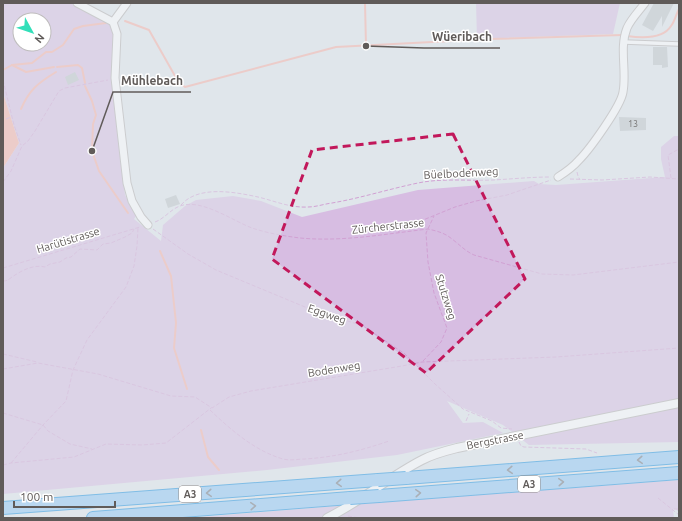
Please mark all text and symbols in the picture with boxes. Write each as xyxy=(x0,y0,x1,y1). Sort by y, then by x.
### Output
north arrow xyxy=(12,12,52,52)
callout: Wüeribach xyxy=(424,24,500,48)
text: Wüeribach xyxy=(432,30,492,43)
text: N xyxy=(32,31,47,45)
callout: Mühlebach xyxy=(113,68,191,92)
text: Mühlebach xyxy=(121,74,183,87)
house number: 13 xyxy=(628,119,638,129)
street label: Büelbodenweg xyxy=(423,165,499,181)
street label: Zürcherstrasse xyxy=(351,216,425,236)
street label: Harütistrasse xyxy=(35,225,101,255)
street label: Stutzweg xyxy=(433,273,459,321)
street label: Eggweg xyxy=(306,302,348,326)
street label: Bodenweg xyxy=(307,359,361,379)
street label: Bergstrasse xyxy=(465,429,525,451)
one-way arrow xyxy=(637,455,643,464)
one-way arrow xyxy=(507,465,514,474)
road number: A3 xyxy=(518,476,540,492)
one-way arrow xyxy=(336,478,342,487)
one-way arrow xyxy=(558,478,564,487)
scale bar xyxy=(14,483,115,509)
road number: A3 xyxy=(179,486,201,502)
one-way arrow xyxy=(206,488,212,497)
one-way arrow xyxy=(415,488,421,497)
text: 100 m xyxy=(20,490,53,503)
one-way arrow xyxy=(250,501,256,510)

